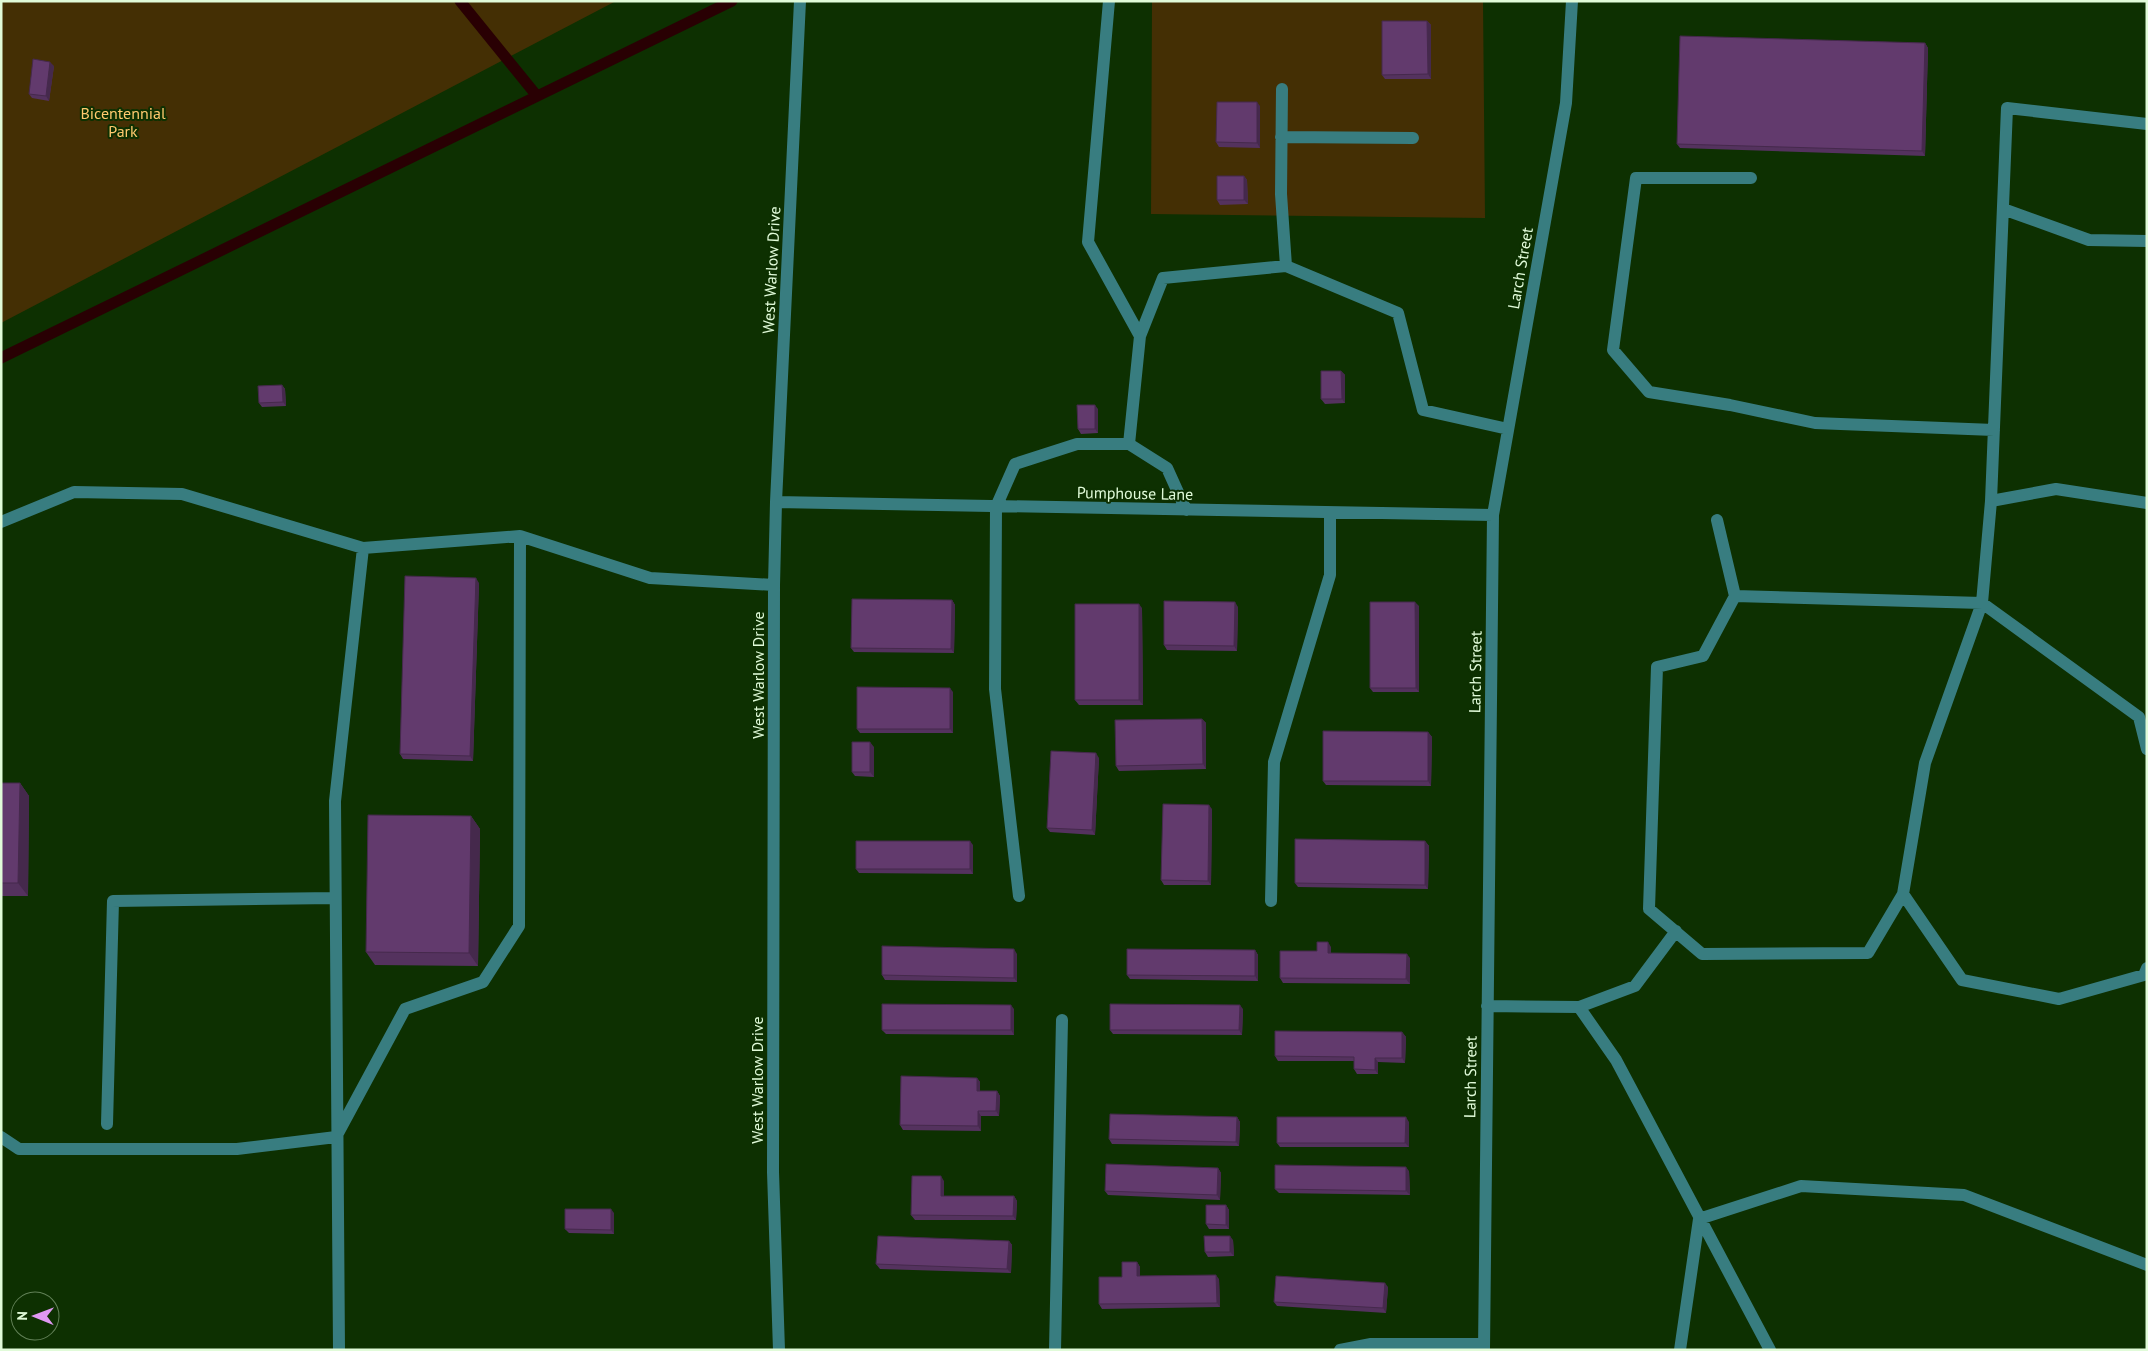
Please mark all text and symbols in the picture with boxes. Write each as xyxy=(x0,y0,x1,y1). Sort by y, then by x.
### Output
park label: Bicentennial Park xyxy=(80,103,166,141)
street label: West Warlow Drive xyxy=(758,206,784,334)
street label: Larch Street xyxy=(1503,225,1537,310)
street label: Pumphouse Lane xyxy=(1077,482,1193,504)
street label: West Warlow Drive xyxy=(748,611,768,739)
street label: Larch Street xyxy=(1464,630,1486,713)
street label: West Warlow Drive xyxy=(747,1016,767,1144)
street label: Larch Street xyxy=(1459,1035,1481,1118)
north arrow xyxy=(10,1291,60,1341)
text: N xyxy=(13,1311,31,1321)

